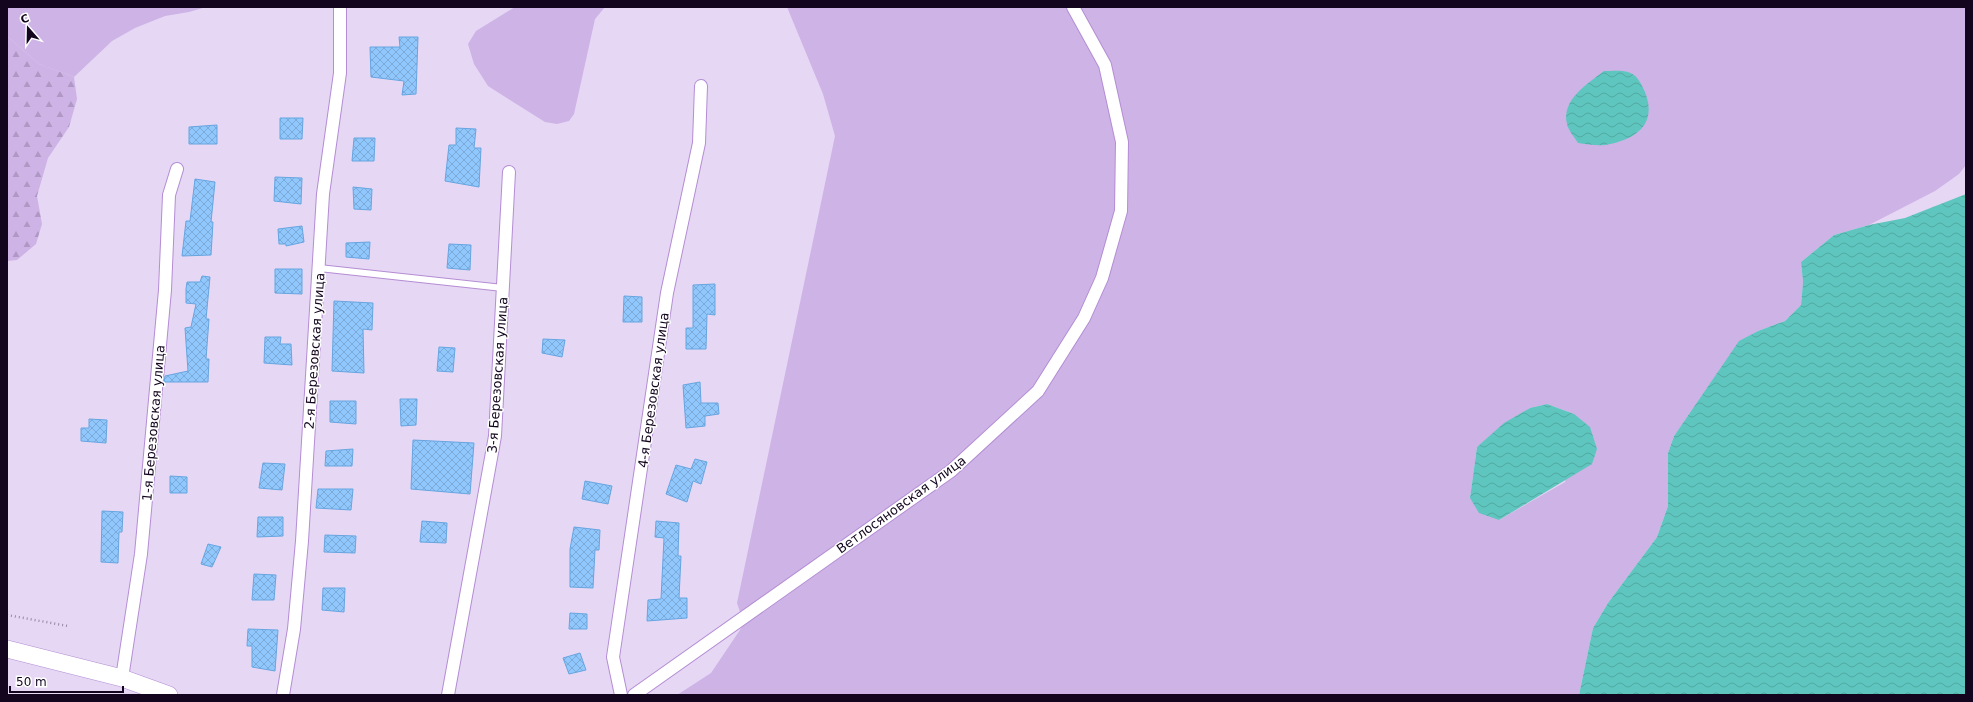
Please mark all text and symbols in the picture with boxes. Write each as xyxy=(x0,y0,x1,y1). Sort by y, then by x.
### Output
north arrow xyxy=(8,8,48,48)
text: С xyxy=(19,12,31,27)
street label: 2-я Березовская улица xyxy=(302,272,327,430)
street label: 3-я Березовская улица xyxy=(485,296,510,454)
street label: 4-я Березовская улица xyxy=(635,311,672,469)
street label: 1-я Березовская улица xyxy=(139,344,168,502)
street label: Ветлосяновская улица xyxy=(834,452,969,556)
scale bar xyxy=(10,668,123,694)
text: 50 m xyxy=(16,675,47,689)

